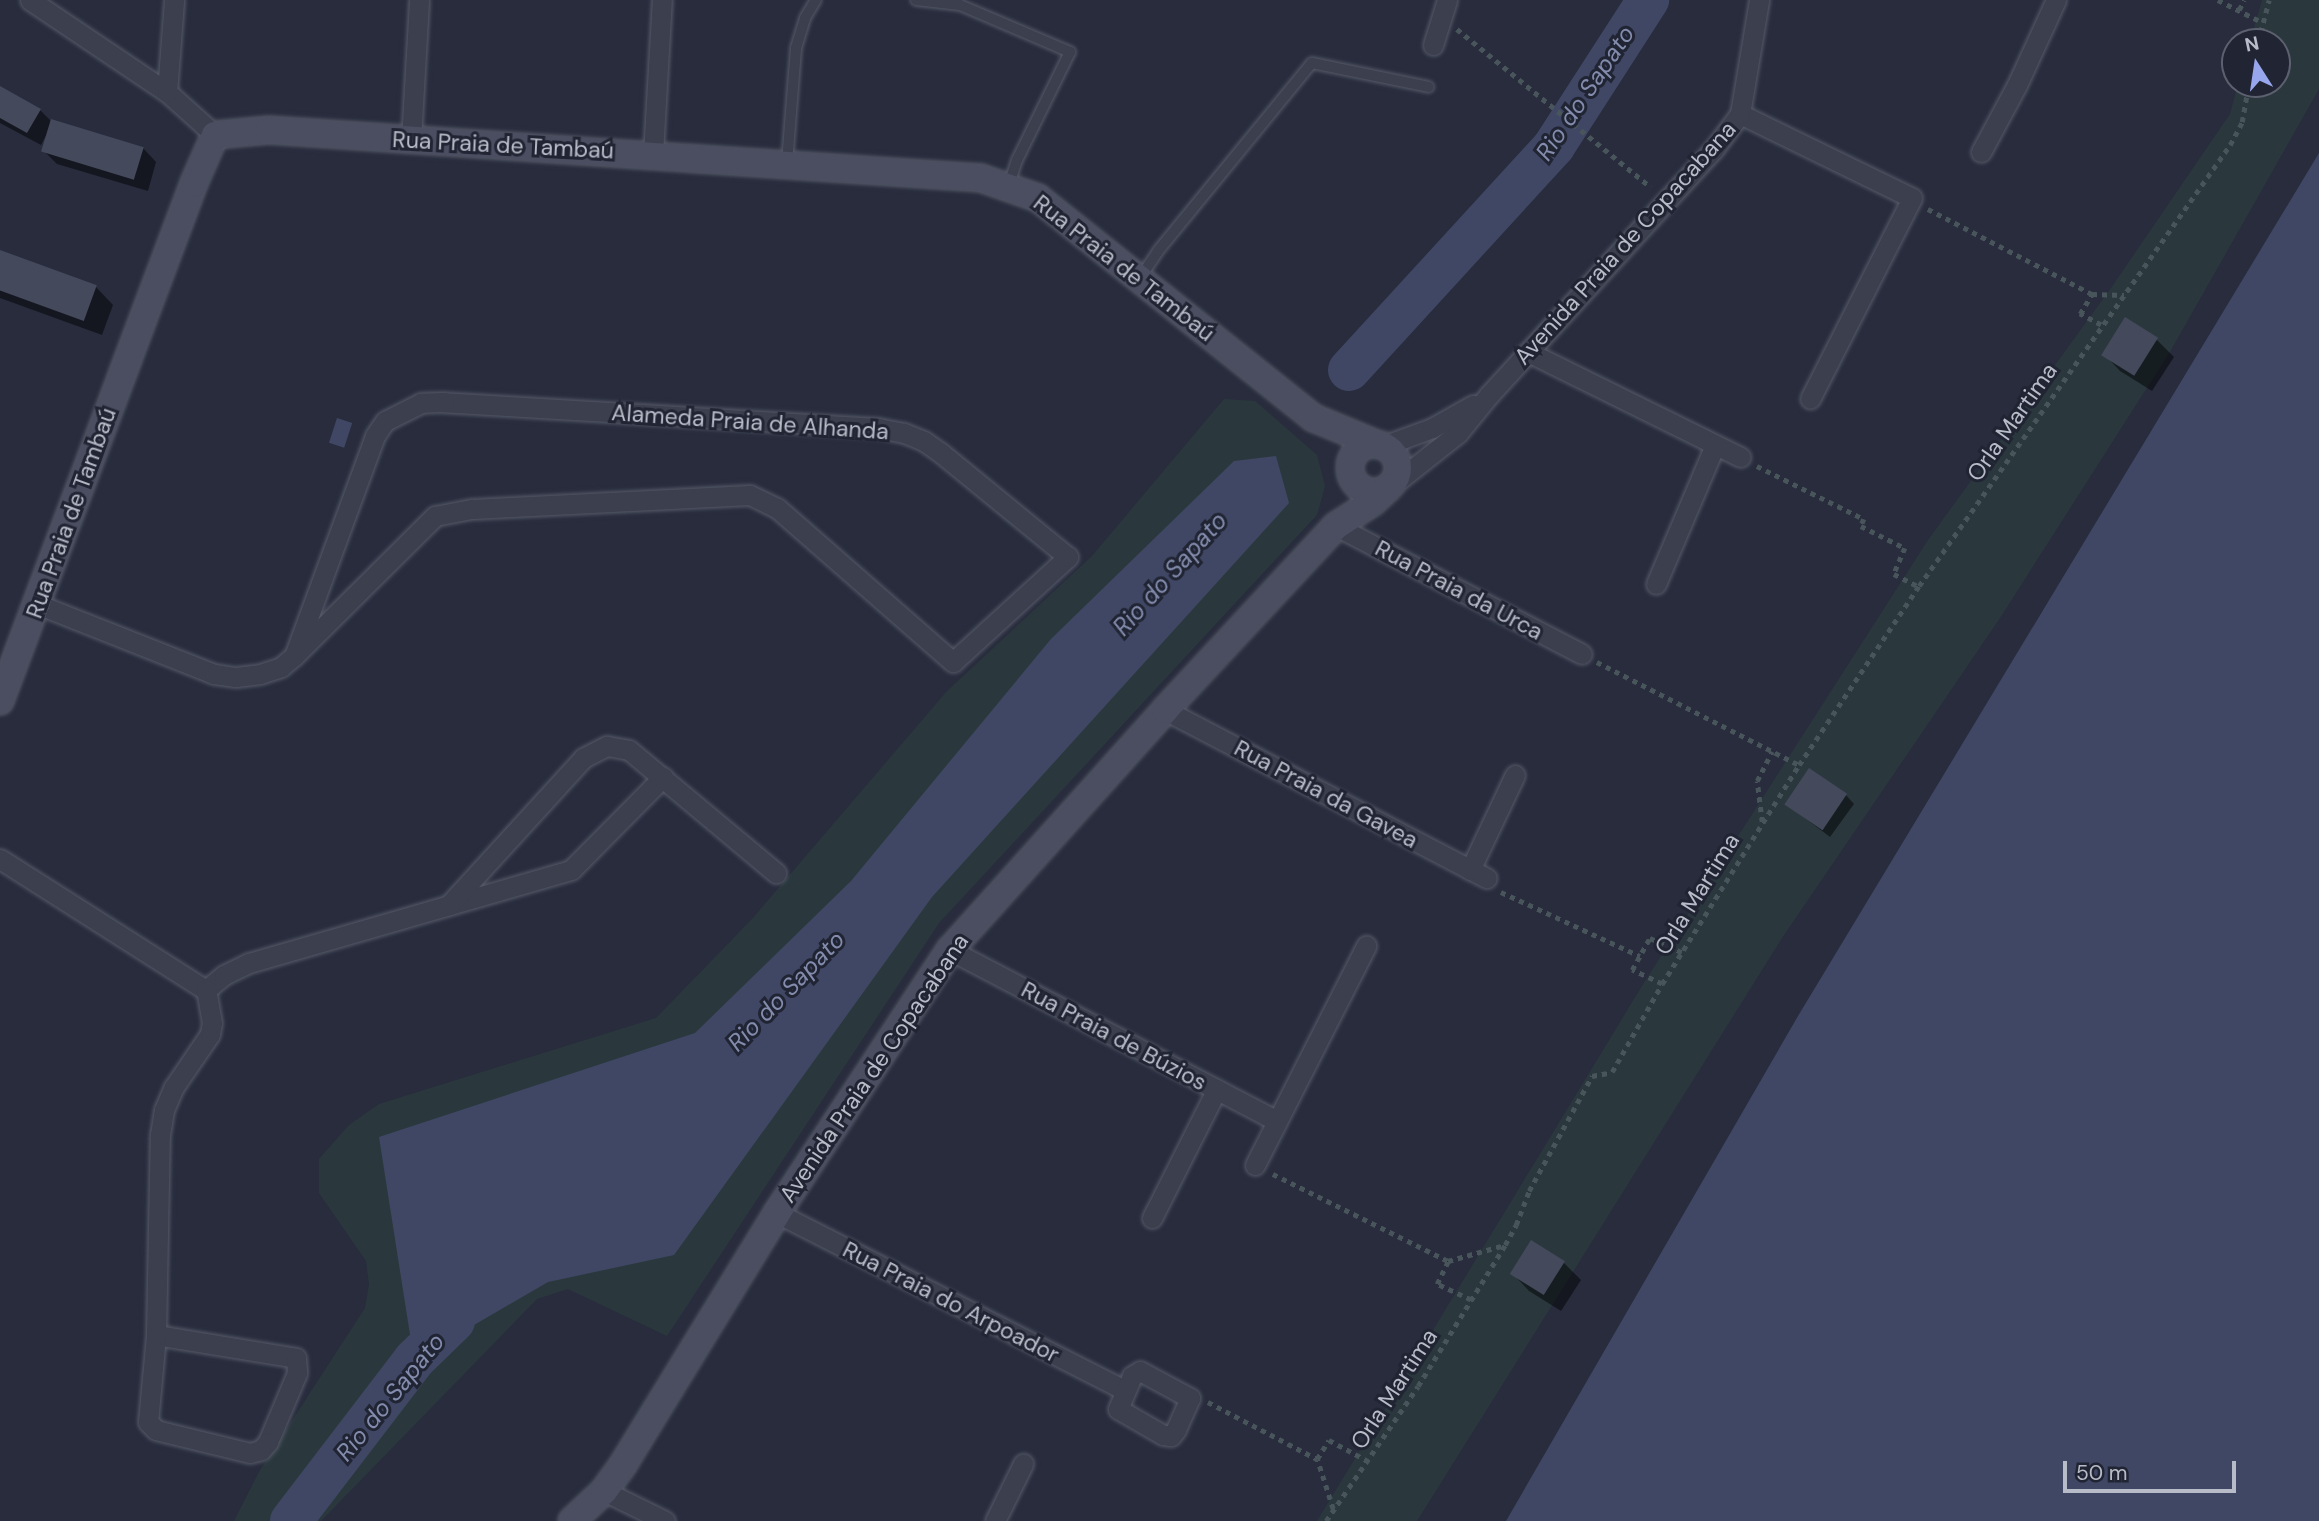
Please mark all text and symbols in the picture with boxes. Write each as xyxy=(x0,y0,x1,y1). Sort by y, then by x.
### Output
water label: Rio do Sapato xyxy=(1530,20,1640,166)
north arrow xyxy=(2221,28,2291,98)
text: N xyxy=(2243,30,2261,58)
street label: Avenida Praia de Copacabana xyxy=(1508,116,1742,370)
street label: Rua Praia de Tambaú xyxy=(391,125,615,165)
street label: Rua Praia de Tambaú xyxy=(1028,189,1220,347)
street label: Orla Martima xyxy=(1961,358,2063,486)
street label: Alameda Praia de Alhanda xyxy=(610,399,890,445)
street label: Rua Praia de Tambaú xyxy=(20,404,122,622)
water label: Rio do Sapato xyxy=(1107,506,1233,642)
street label: Rua Praia da Urca xyxy=(1370,534,1548,646)
street label: Rua Praia da Gavea xyxy=(1230,734,1422,854)
street label: Orla Martima xyxy=(1649,828,1745,960)
water label: Rio do Sapato xyxy=(722,925,850,1057)
street label: Avenida Praia de Copacabana xyxy=(774,928,974,1208)
street label: Rua Praia de Búzios xyxy=(1017,975,1211,1097)
street label: Rua Praia do Arpoador xyxy=(838,1235,1064,1369)
street label: Orla Martima xyxy=(1345,1324,1443,1454)
water label: Rio do Sapato xyxy=(330,1327,450,1467)
scale bar xyxy=(2067,1448,2240,1492)
text: 50 m xyxy=(2076,1459,2127,1487)

